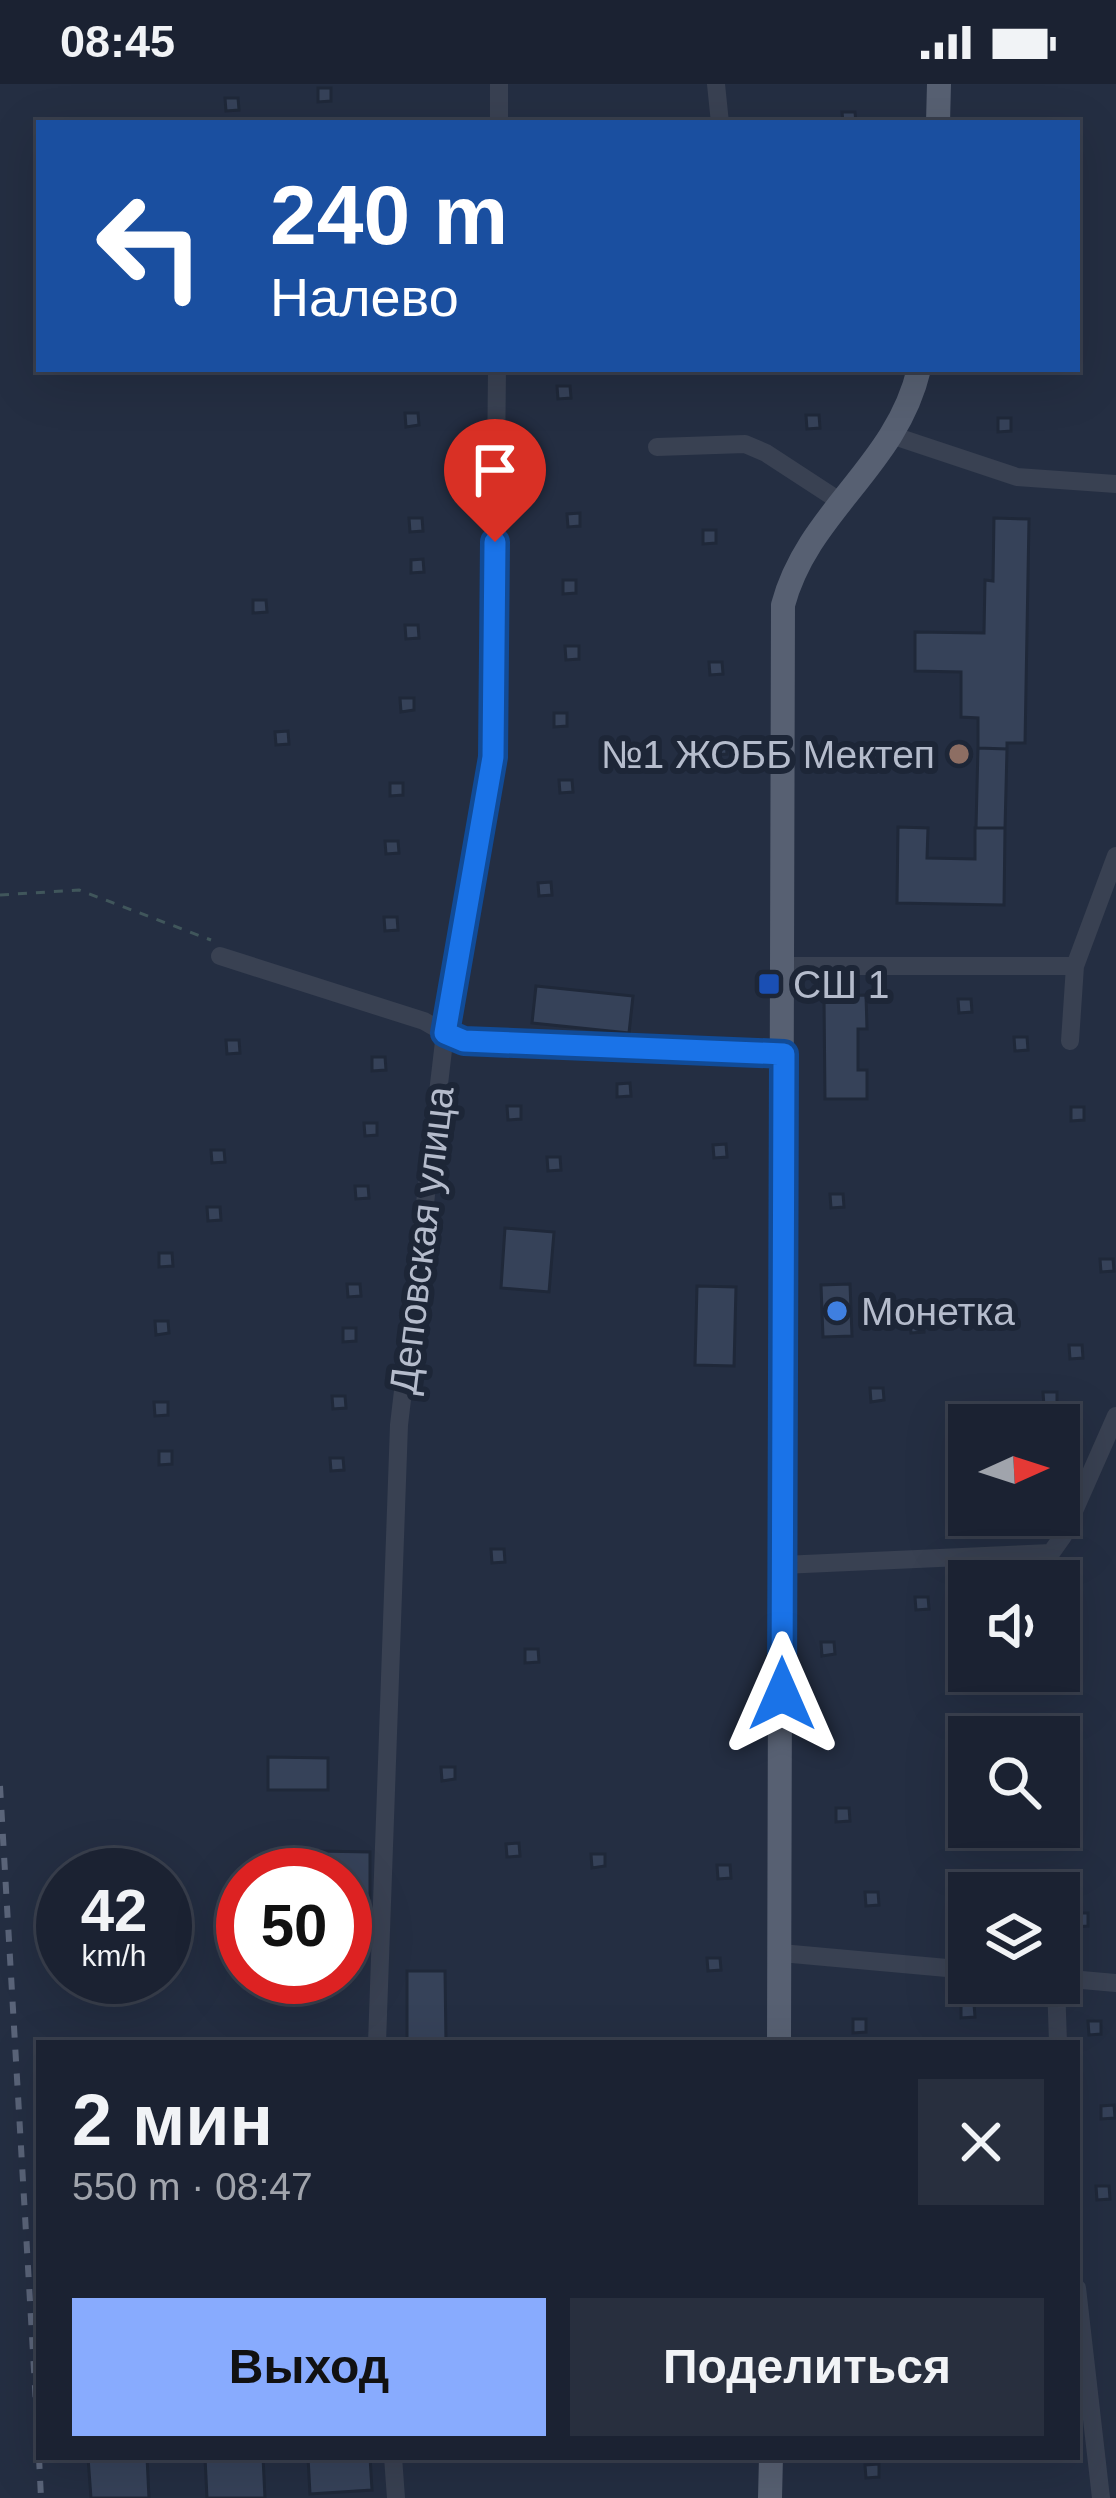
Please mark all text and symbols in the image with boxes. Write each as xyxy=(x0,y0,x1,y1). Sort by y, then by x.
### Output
text: 08:45 xyxy=(60,16,175,67)
icon: left xyxy=(72,168,228,324)
text: 240 m xyxy=(270,168,508,262)
text: Налево xyxy=(270,267,459,327)
pin xyxy=(444,419,546,542)
icon: arrive xyxy=(462,437,528,503)
place label: №1 ЖОББ Мектеп xyxy=(601,733,935,776)
marker: №1 ЖОББ Мектеп xyxy=(946,741,972,767)
place label: СШ 1 xyxy=(793,963,889,1006)
marker: СШ 1 xyxy=(756,971,782,997)
street label: Деповская улица xyxy=(381,1084,462,1396)
place label: Монетка xyxy=(861,1290,1015,1333)
marker: Монетка xyxy=(824,1298,850,1324)
north arrow xyxy=(948,1404,1080,1536)
map controls xyxy=(948,1404,1080,2004)
button: sound xyxy=(948,1560,1080,1692)
position arrow xyxy=(719,1631,845,1757)
button: search xyxy=(948,1716,1080,1848)
speed limit sign: 50 xyxy=(216,1848,372,2004)
button: layers xyxy=(948,1872,1080,2004)
text: 42 xyxy=(81,1877,147,1944)
text: km/h xyxy=(81,1939,147,1972)
button: close xyxy=(918,2079,1044,2205)
text: 2 мин xyxy=(72,2080,273,2160)
text: 550 m · 08:47 xyxy=(72,2165,313,2208)
button: Выход xyxy=(72,2298,546,2436)
button: Поделиться xyxy=(570,2298,1044,2436)

